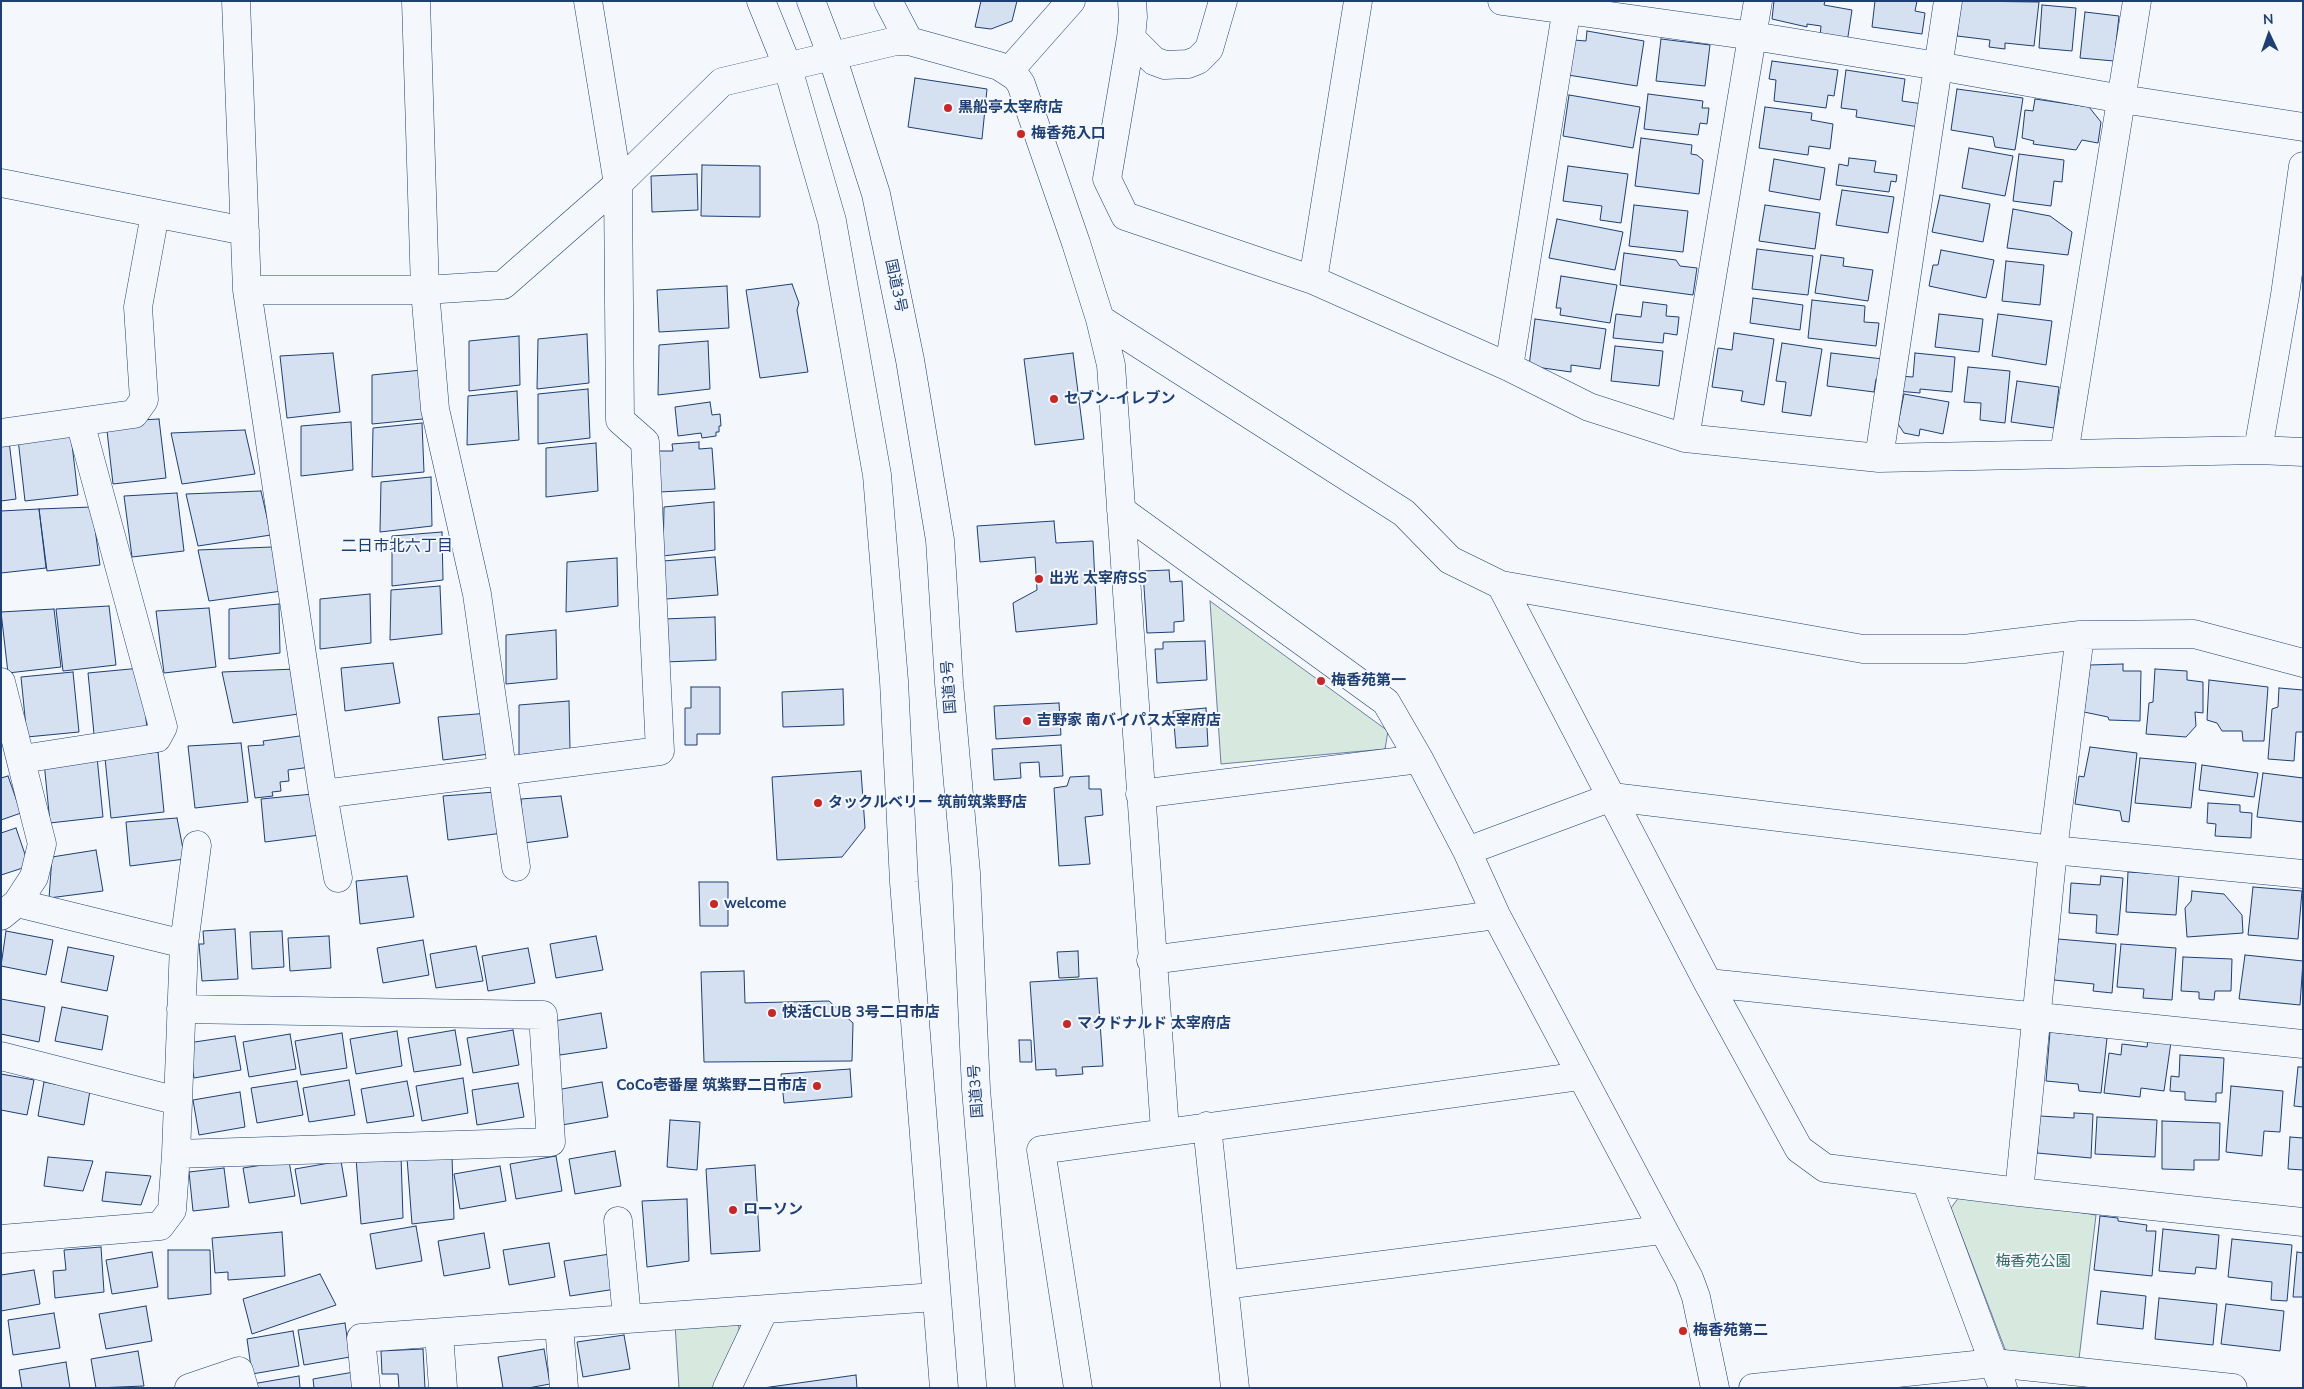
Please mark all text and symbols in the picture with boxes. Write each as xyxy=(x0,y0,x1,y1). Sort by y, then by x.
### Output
north arrow xyxy=(2244,10,2294,60)
text: N xyxy=(2262,10,2274,29)
place label: 黒船亭太宰府店 xyxy=(958,99,1063,117)
marker: 黒船亭太宰府店 xyxy=(942,102,954,114)
place label: 梅香苑入口 xyxy=(1031,125,1106,143)
marker: 梅香苑入口 xyxy=(1015,128,1027,140)
street label: 国道3号 xyxy=(881,258,909,314)
place label: セブン-イレブン xyxy=(1064,390,1176,408)
marker: セブン-イレブン xyxy=(1048,393,1060,405)
district label: 二日市北六丁目 xyxy=(341,537,453,557)
place label: 出光 太宰府SS xyxy=(1049,570,1147,588)
marker: 出光 太宰府SS xyxy=(1033,573,1045,585)
street label: 国道3号 xyxy=(939,659,961,715)
place label: 梅香苑第一 xyxy=(1331,672,1406,690)
marker: 梅香苑第一 xyxy=(1315,675,1327,687)
place label: 吉野家 南バイパス太宰府店 xyxy=(1037,712,1221,730)
marker: 吉野家 南バイパス太宰府店 xyxy=(1021,715,1033,727)
place label: タックルベリー 筑前筑紫野店 xyxy=(828,794,1027,812)
marker: タックルベリー 筑前筑紫野店 xyxy=(812,797,824,809)
place label: welcome xyxy=(724,895,786,913)
marker: welcome xyxy=(708,898,720,910)
place label: 快活CLUB 3号二日市店 xyxy=(782,1004,940,1022)
marker: 快活CLUB 3号二日市店 xyxy=(766,1007,778,1019)
place label: マクドナルド 太宰府店 xyxy=(1077,1015,1231,1033)
marker: マクドナルド 太宰府店 xyxy=(1061,1018,1073,1030)
street label: 国道3号 xyxy=(966,1063,988,1119)
place label: CoCo壱番屋 筑紫野二日市店 xyxy=(616,1077,807,1095)
marker: CoCo壱番屋 筑紫野二日市店 xyxy=(811,1080,823,1092)
place label: ローソン xyxy=(743,1201,803,1219)
marker: ローソン xyxy=(727,1204,739,1216)
park label: 梅香苑公園 xyxy=(1996,1253,2070,1271)
place label: 梅香苑第二 xyxy=(1693,1322,1768,1340)
marker: 梅香苑第二 xyxy=(1677,1325,1689,1337)

